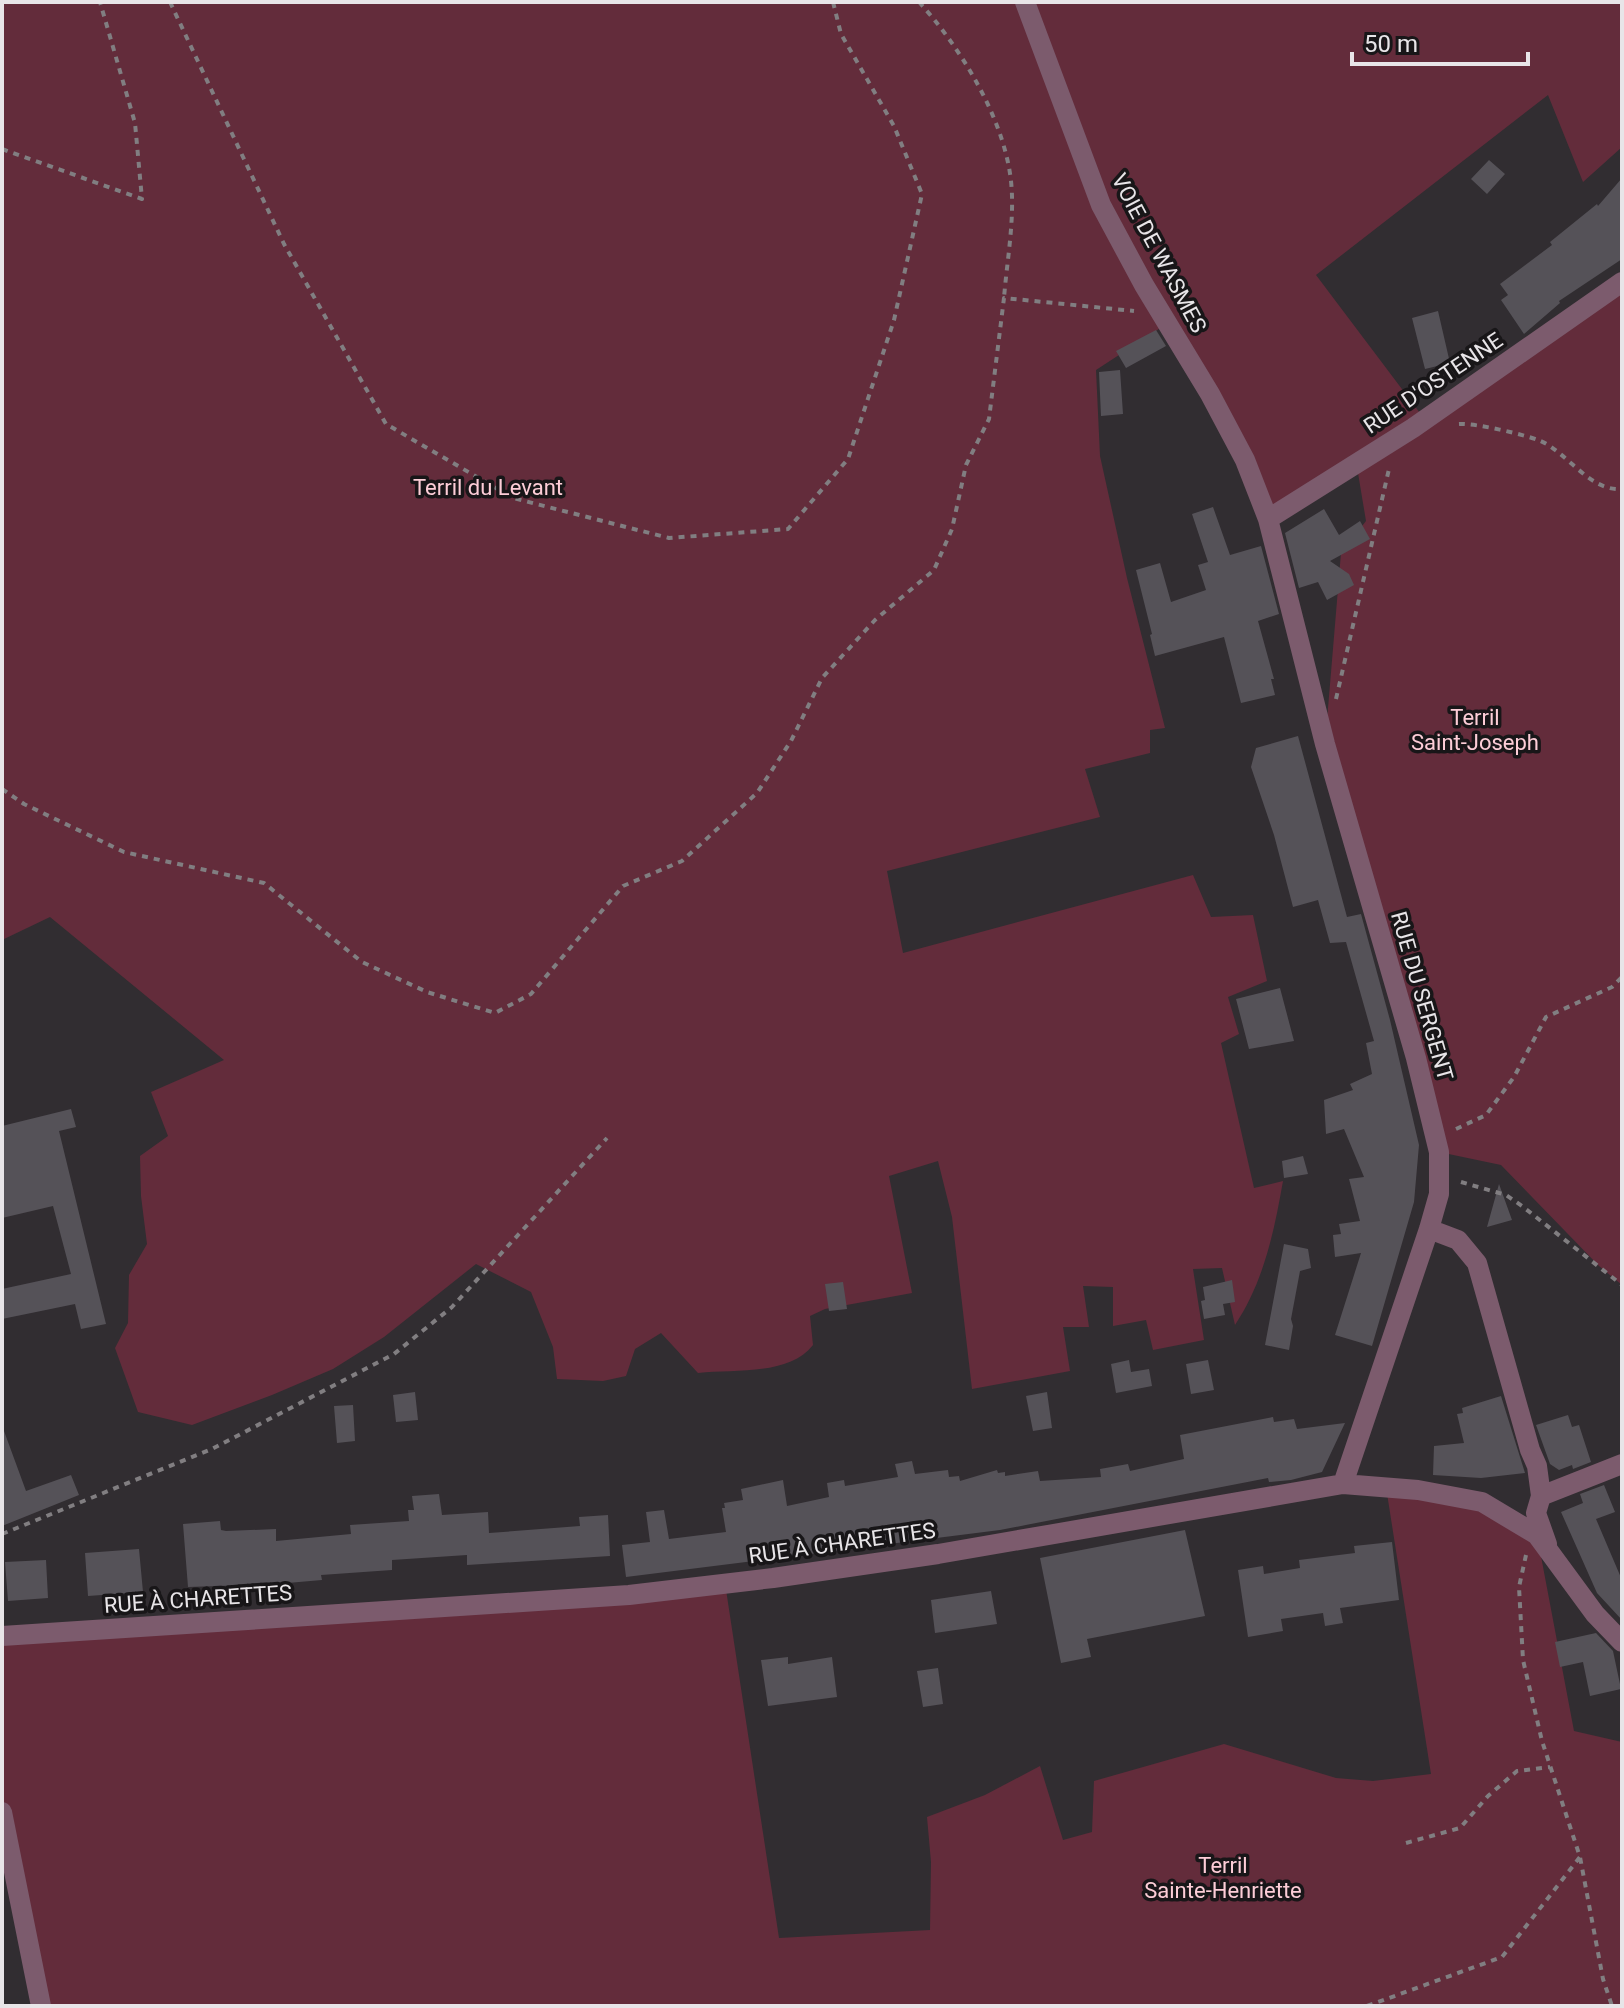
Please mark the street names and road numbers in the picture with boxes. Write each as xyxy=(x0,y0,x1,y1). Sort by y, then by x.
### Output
street label: VOIE DE WASMES xyxy=(1107,169,1211,337)
street label: RUE D'OSTENNE xyxy=(1359,327,1507,439)
street label: RUE DU SERGENT xyxy=(1386,908,1458,1084)
street label: RUE À CHARETTES xyxy=(747,1518,937,1568)
street label: RUE À CHARETTES xyxy=(103,1580,293,1618)

